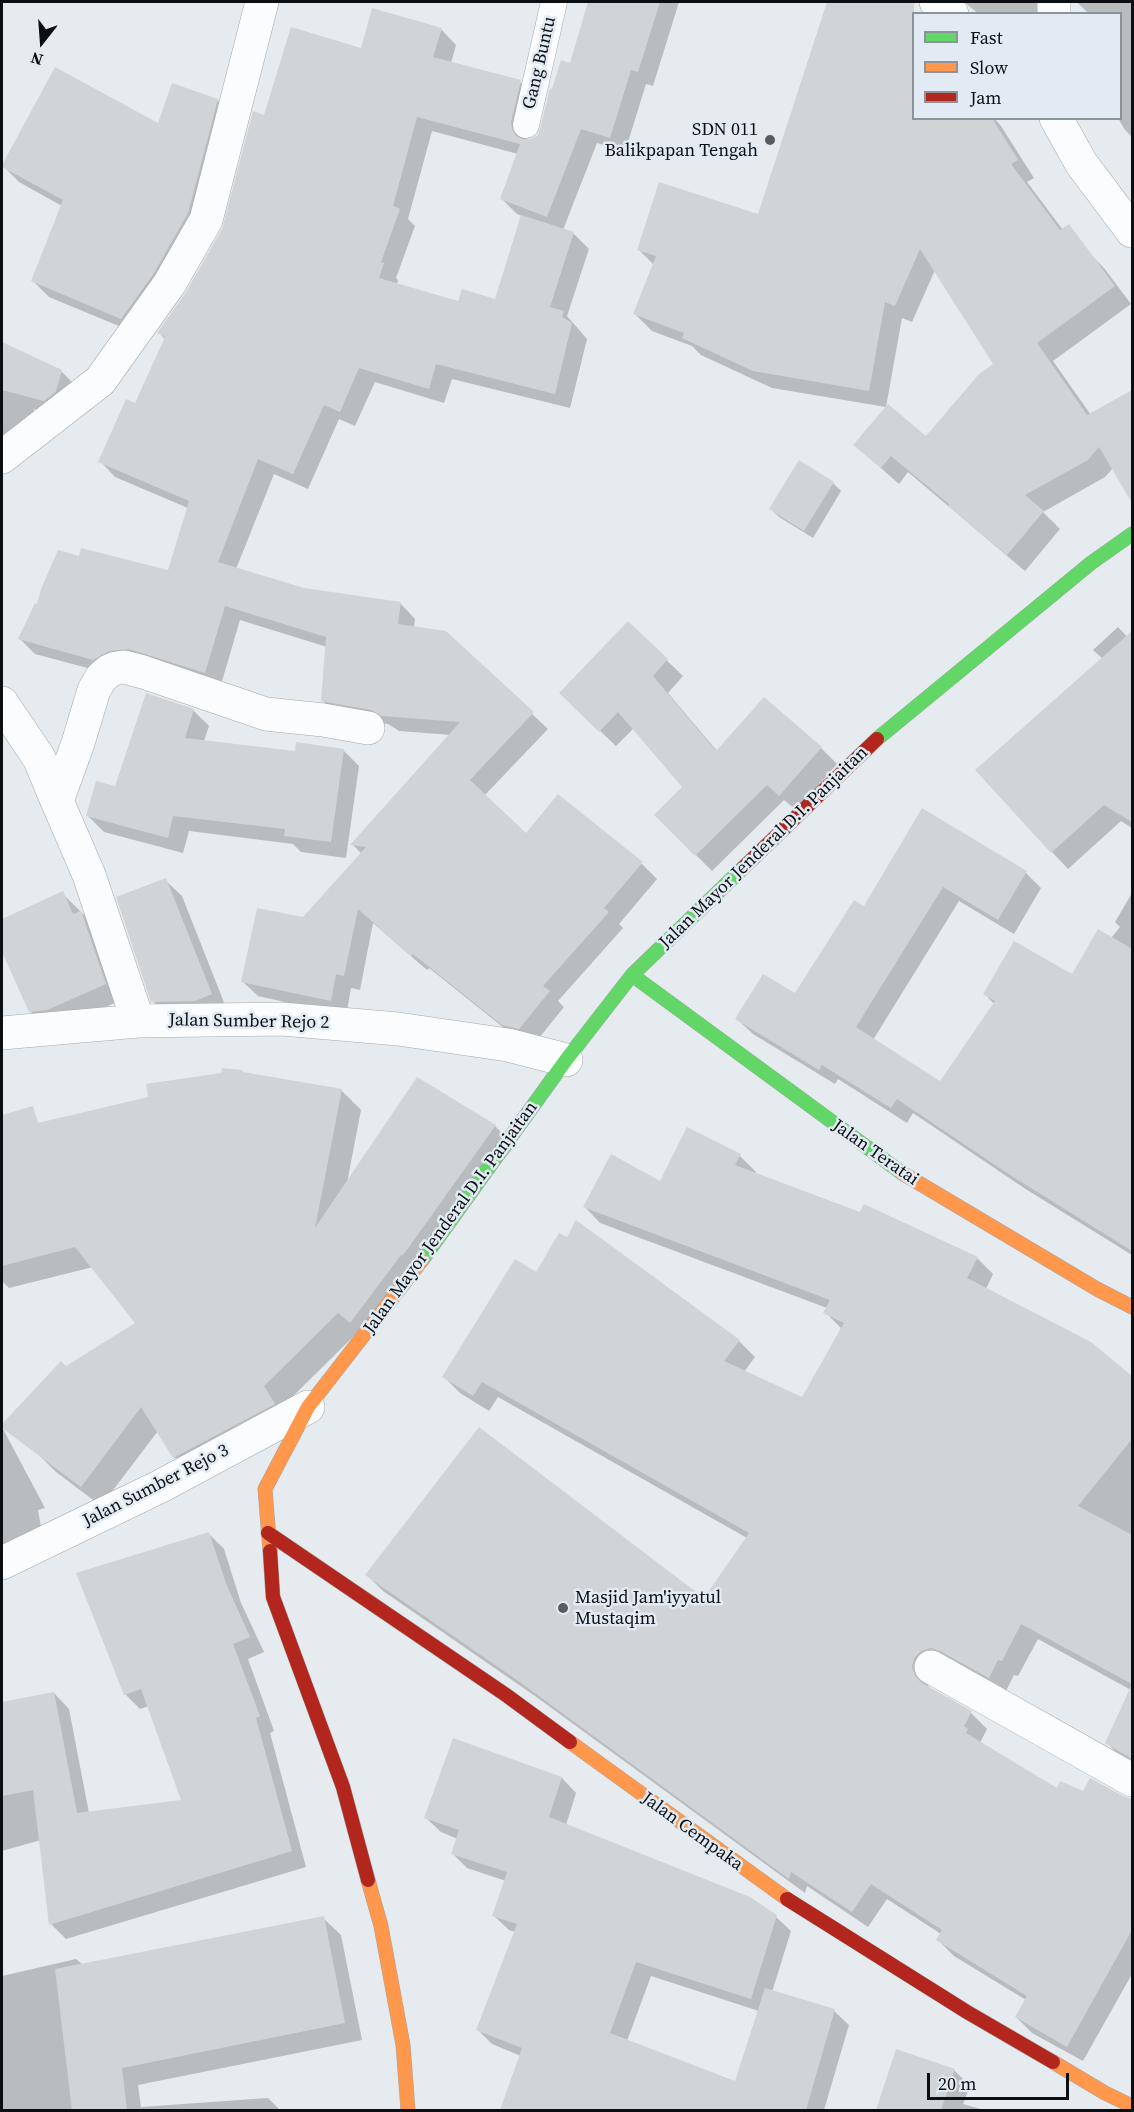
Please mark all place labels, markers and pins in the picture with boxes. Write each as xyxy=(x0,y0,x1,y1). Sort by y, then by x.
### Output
place label: SDN 011 Balikpapan Tengah xyxy=(605,119,758,162)
marker: SDN 011 Balikpapan Tengah xyxy=(763,133,777,147)
place label: Masjid Jam'iyyatul Mustaqim xyxy=(575,1587,721,1630)
marker: Masjid Jam'iyyatul Mustaqim xyxy=(556,1601,570,1615)

